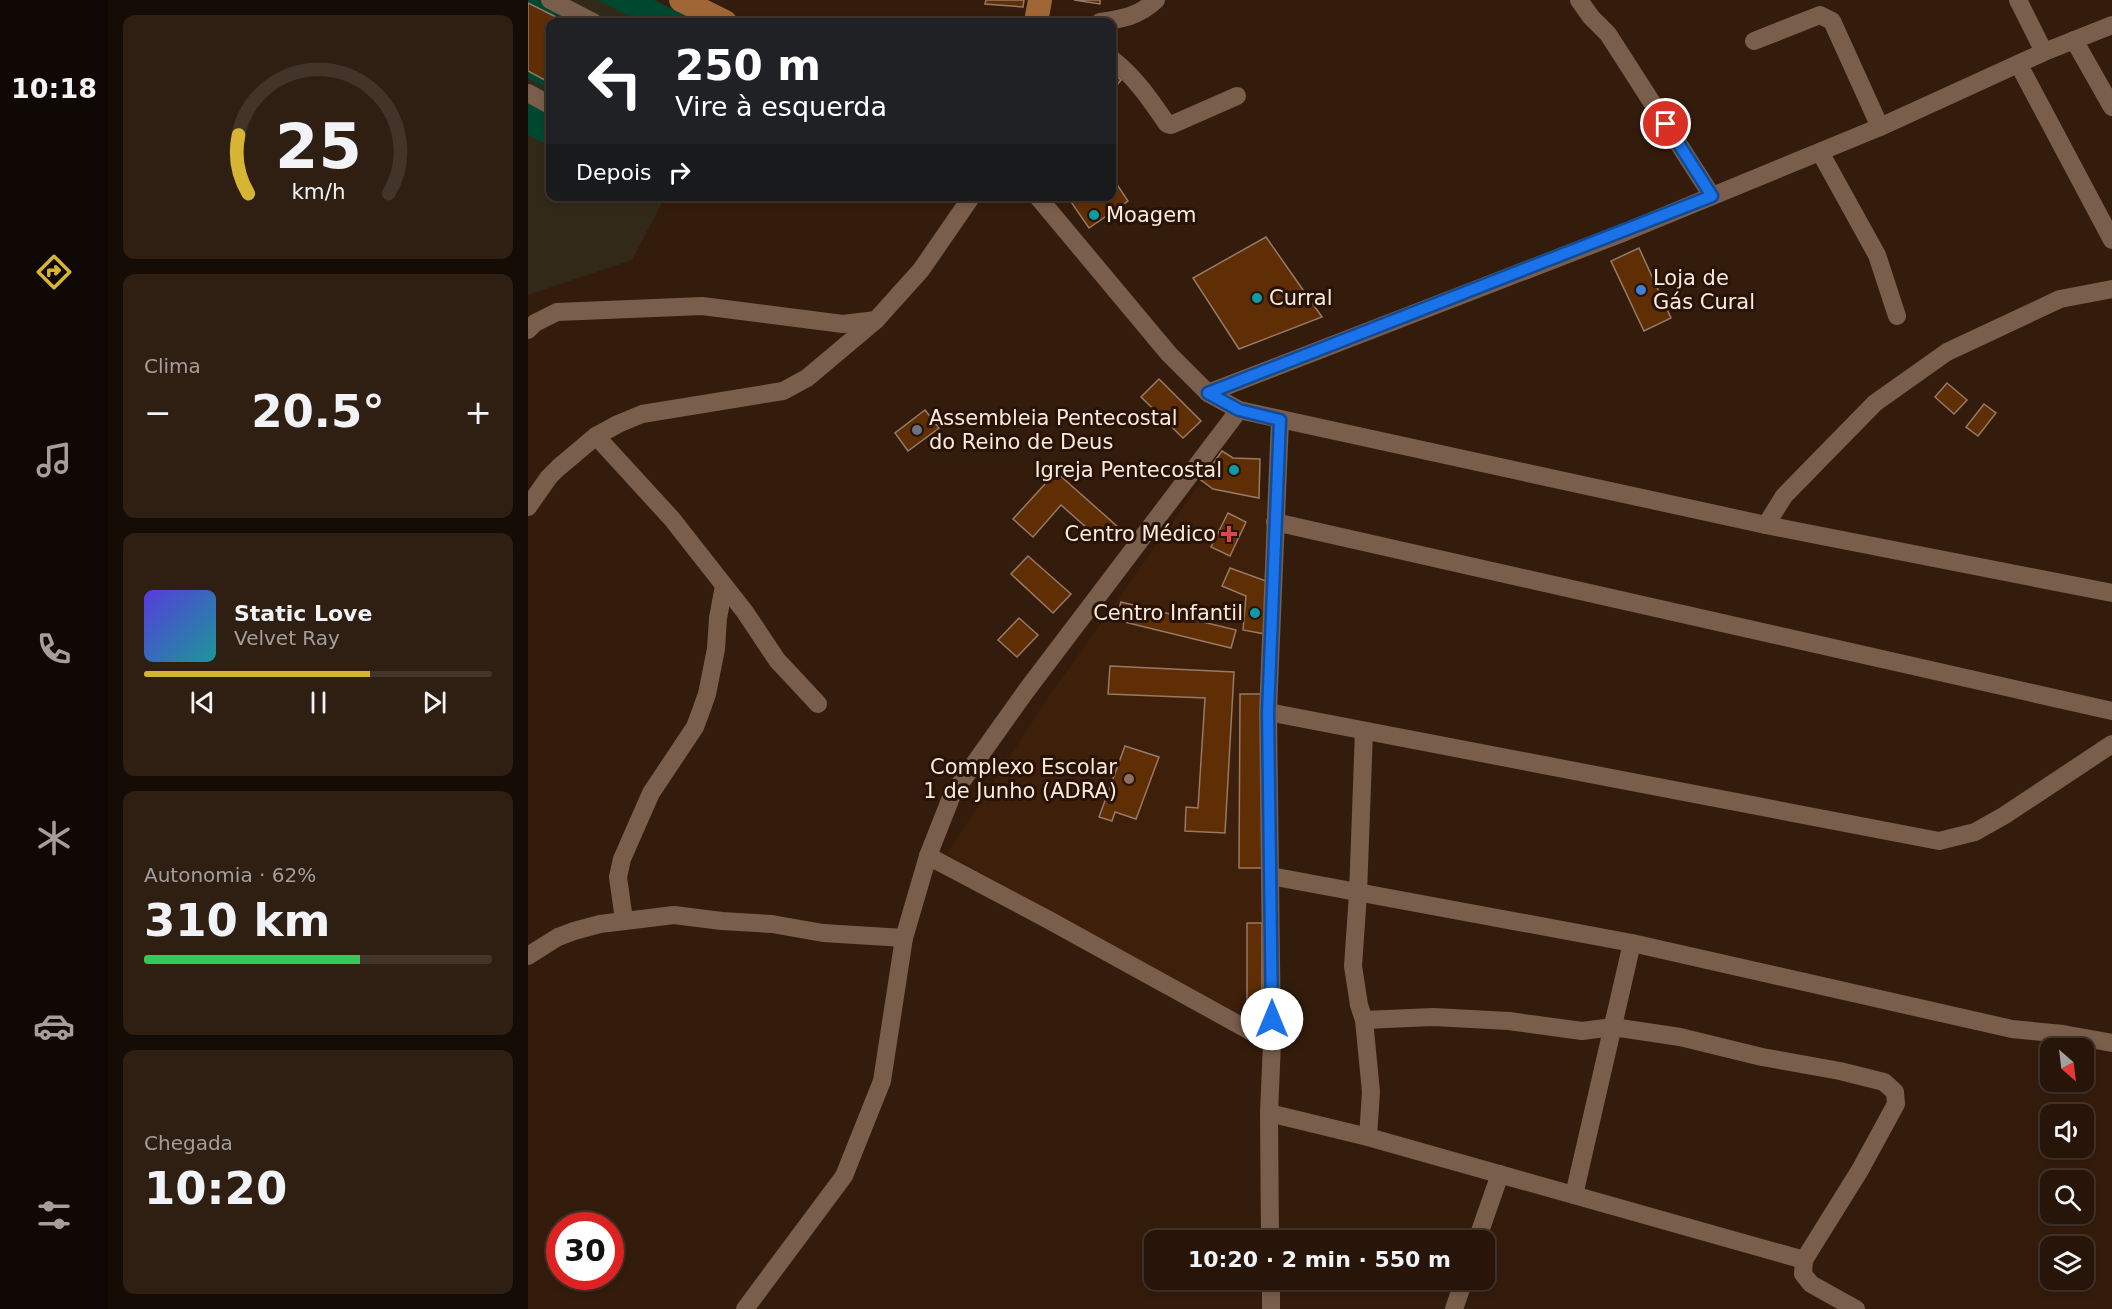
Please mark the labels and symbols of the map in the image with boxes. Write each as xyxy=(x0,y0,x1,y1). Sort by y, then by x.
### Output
pin xyxy=(1640,98,1691,149)
place label: Moagem xyxy=(1106,203,1197,227)
marker: Moagem xyxy=(1087,208,1101,222)
place label: Loja de Gás Cural xyxy=(1653,266,1755,314)
marker: Loja de Gás Cural xyxy=(1634,283,1648,297)
place label: Curral xyxy=(1269,286,1333,310)
marker: Curral xyxy=(1250,291,1264,305)
place label: Assembleia Pentecostal do Reino de Deus xyxy=(929,406,1178,454)
marker: Assembleia Pentecostal do Reino de Deus xyxy=(910,423,924,437)
place label: Igreja Pentecostal xyxy=(1034,458,1222,482)
marker: Igreja Pentecostal xyxy=(1227,463,1241,477)
place label: Centro Médico xyxy=(1065,522,1216,546)
marker: Centro Médico xyxy=(1220,525,1238,543)
place label: Centro Infantil xyxy=(1093,601,1243,625)
marker: Centro Infantil xyxy=(1248,606,1262,620)
place label: Complexo Escolar 1 de Junho (ADRA) xyxy=(923,755,1117,803)
marker: Complexo Escolar 1 de Junho (ADRA) xyxy=(1122,772,1136,786)
position arrow xyxy=(1240,987,1304,1051)
north arrow xyxy=(2040,1038,2094,1092)
speed limit sign: 30 xyxy=(546,1212,624,1290)

